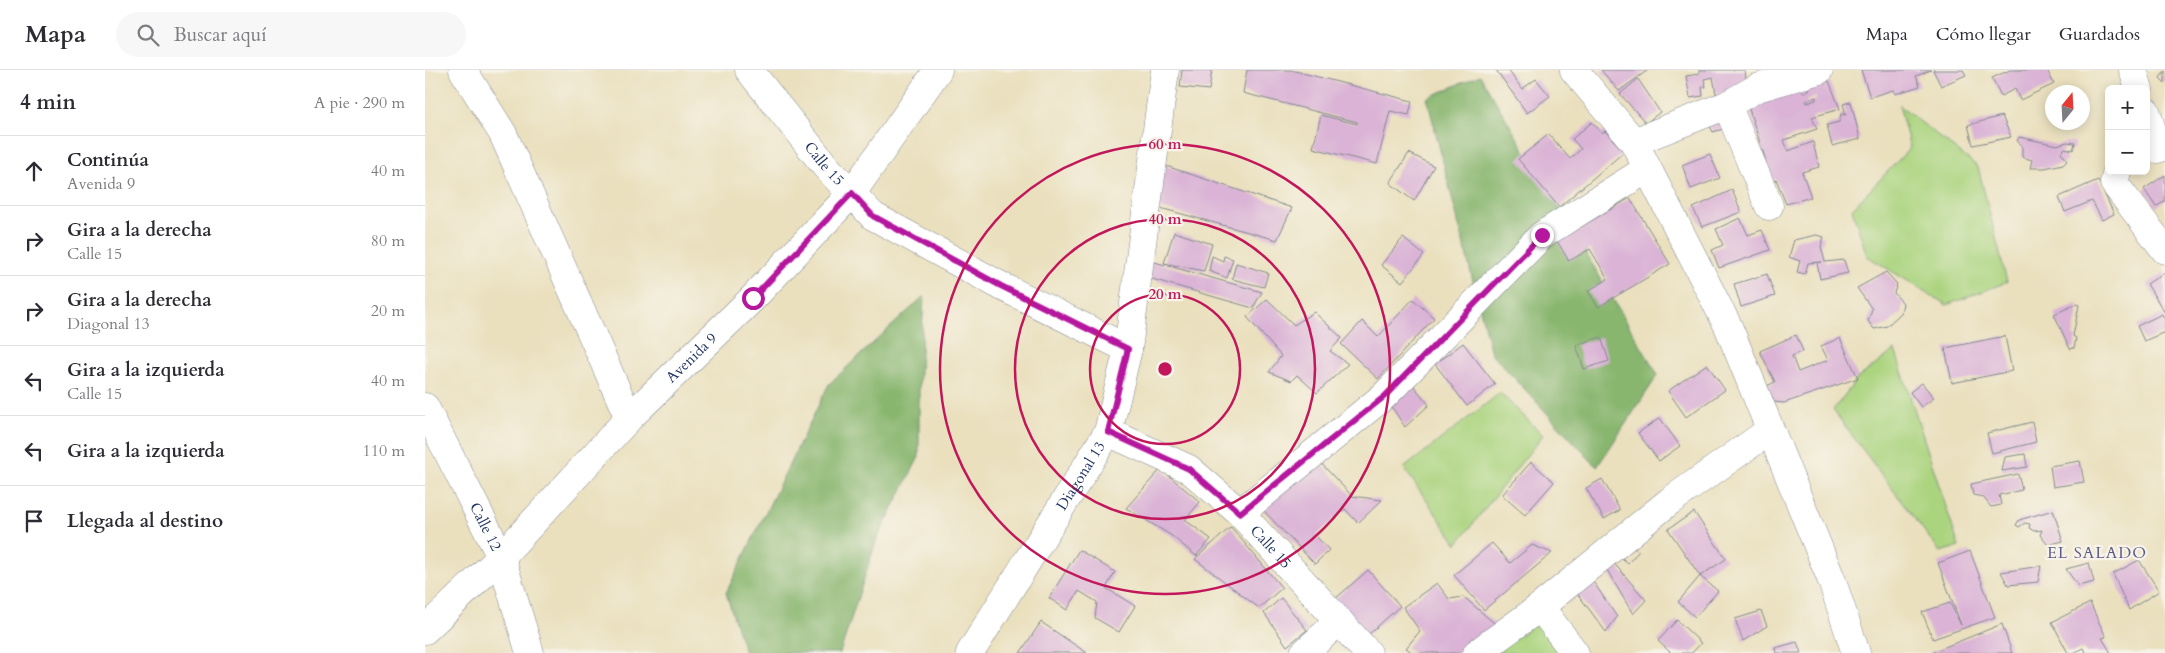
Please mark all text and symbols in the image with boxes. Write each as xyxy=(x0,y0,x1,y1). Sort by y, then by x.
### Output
search box xyxy=(116,12,466,57)
text: Mapa xyxy=(25,18,86,51)
icon: search xyxy=(134,21,162,49)
text: Buscar aquí xyxy=(174,22,267,48)
text: Mapa xyxy=(1866,22,1908,47)
text: Cómo llegar xyxy=(1936,22,2031,47)
text: Guardados xyxy=(2059,22,2140,47)
north arrow xyxy=(2045,85,2090,130)
map controls xyxy=(2105,85,2150,175)
button: + xyxy=(2105,85,2150,130)
text: 4 min xyxy=(20,88,76,117)
text: A pie · 290 m xyxy=(314,92,405,114)
button: − xyxy=(2105,130,2150,175)
text: 60 m xyxy=(1148,134,1182,154)
street label: Calle 15 xyxy=(800,137,849,190)
text: Continúa xyxy=(67,147,149,173)
icon: ahead xyxy=(20,157,48,185)
text: 40 m xyxy=(371,160,405,182)
text: Avenida 9 xyxy=(67,173,135,195)
text: 40 m xyxy=(1148,209,1182,229)
text: Gira a la derecha xyxy=(67,217,212,243)
route end xyxy=(1531,224,1554,247)
icon: right xyxy=(20,227,48,255)
text: 80 m xyxy=(371,230,405,252)
text: Calle 15 xyxy=(67,243,122,265)
text: 20 m xyxy=(1148,284,1182,304)
text: Gira a la derecha xyxy=(67,287,212,313)
route start xyxy=(742,287,765,310)
icon: right xyxy=(20,297,48,325)
text: 20 m xyxy=(371,300,405,322)
text: Diagonal 13 xyxy=(67,313,150,335)
street label: Avenida 9 xyxy=(661,328,721,387)
text: Gira a la izquierda xyxy=(67,357,225,383)
centre of rings xyxy=(1156,360,1174,378)
icon: left xyxy=(20,367,48,395)
text: 40 m xyxy=(371,370,405,392)
text: Calle 15 xyxy=(67,383,122,405)
icon: left xyxy=(20,437,48,465)
street label: Diagonal 13 xyxy=(1052,437,1110,514)
text: Gira a la izquierda xyxy=(67,438,225,464)
text: 110 m xyxy=(363,440,405,462)
street label: Calle 12 xyxy=(465,499,506,554)
icon: arrive xyxy=(20,507,48,535)
text: Llegada al destino xyxy=(67,508,223,534)
street label: Calle 15 xyxy=(1246,521,1296,573)
district label: EL SALADO xyxy=(2047,542,2147,564)

